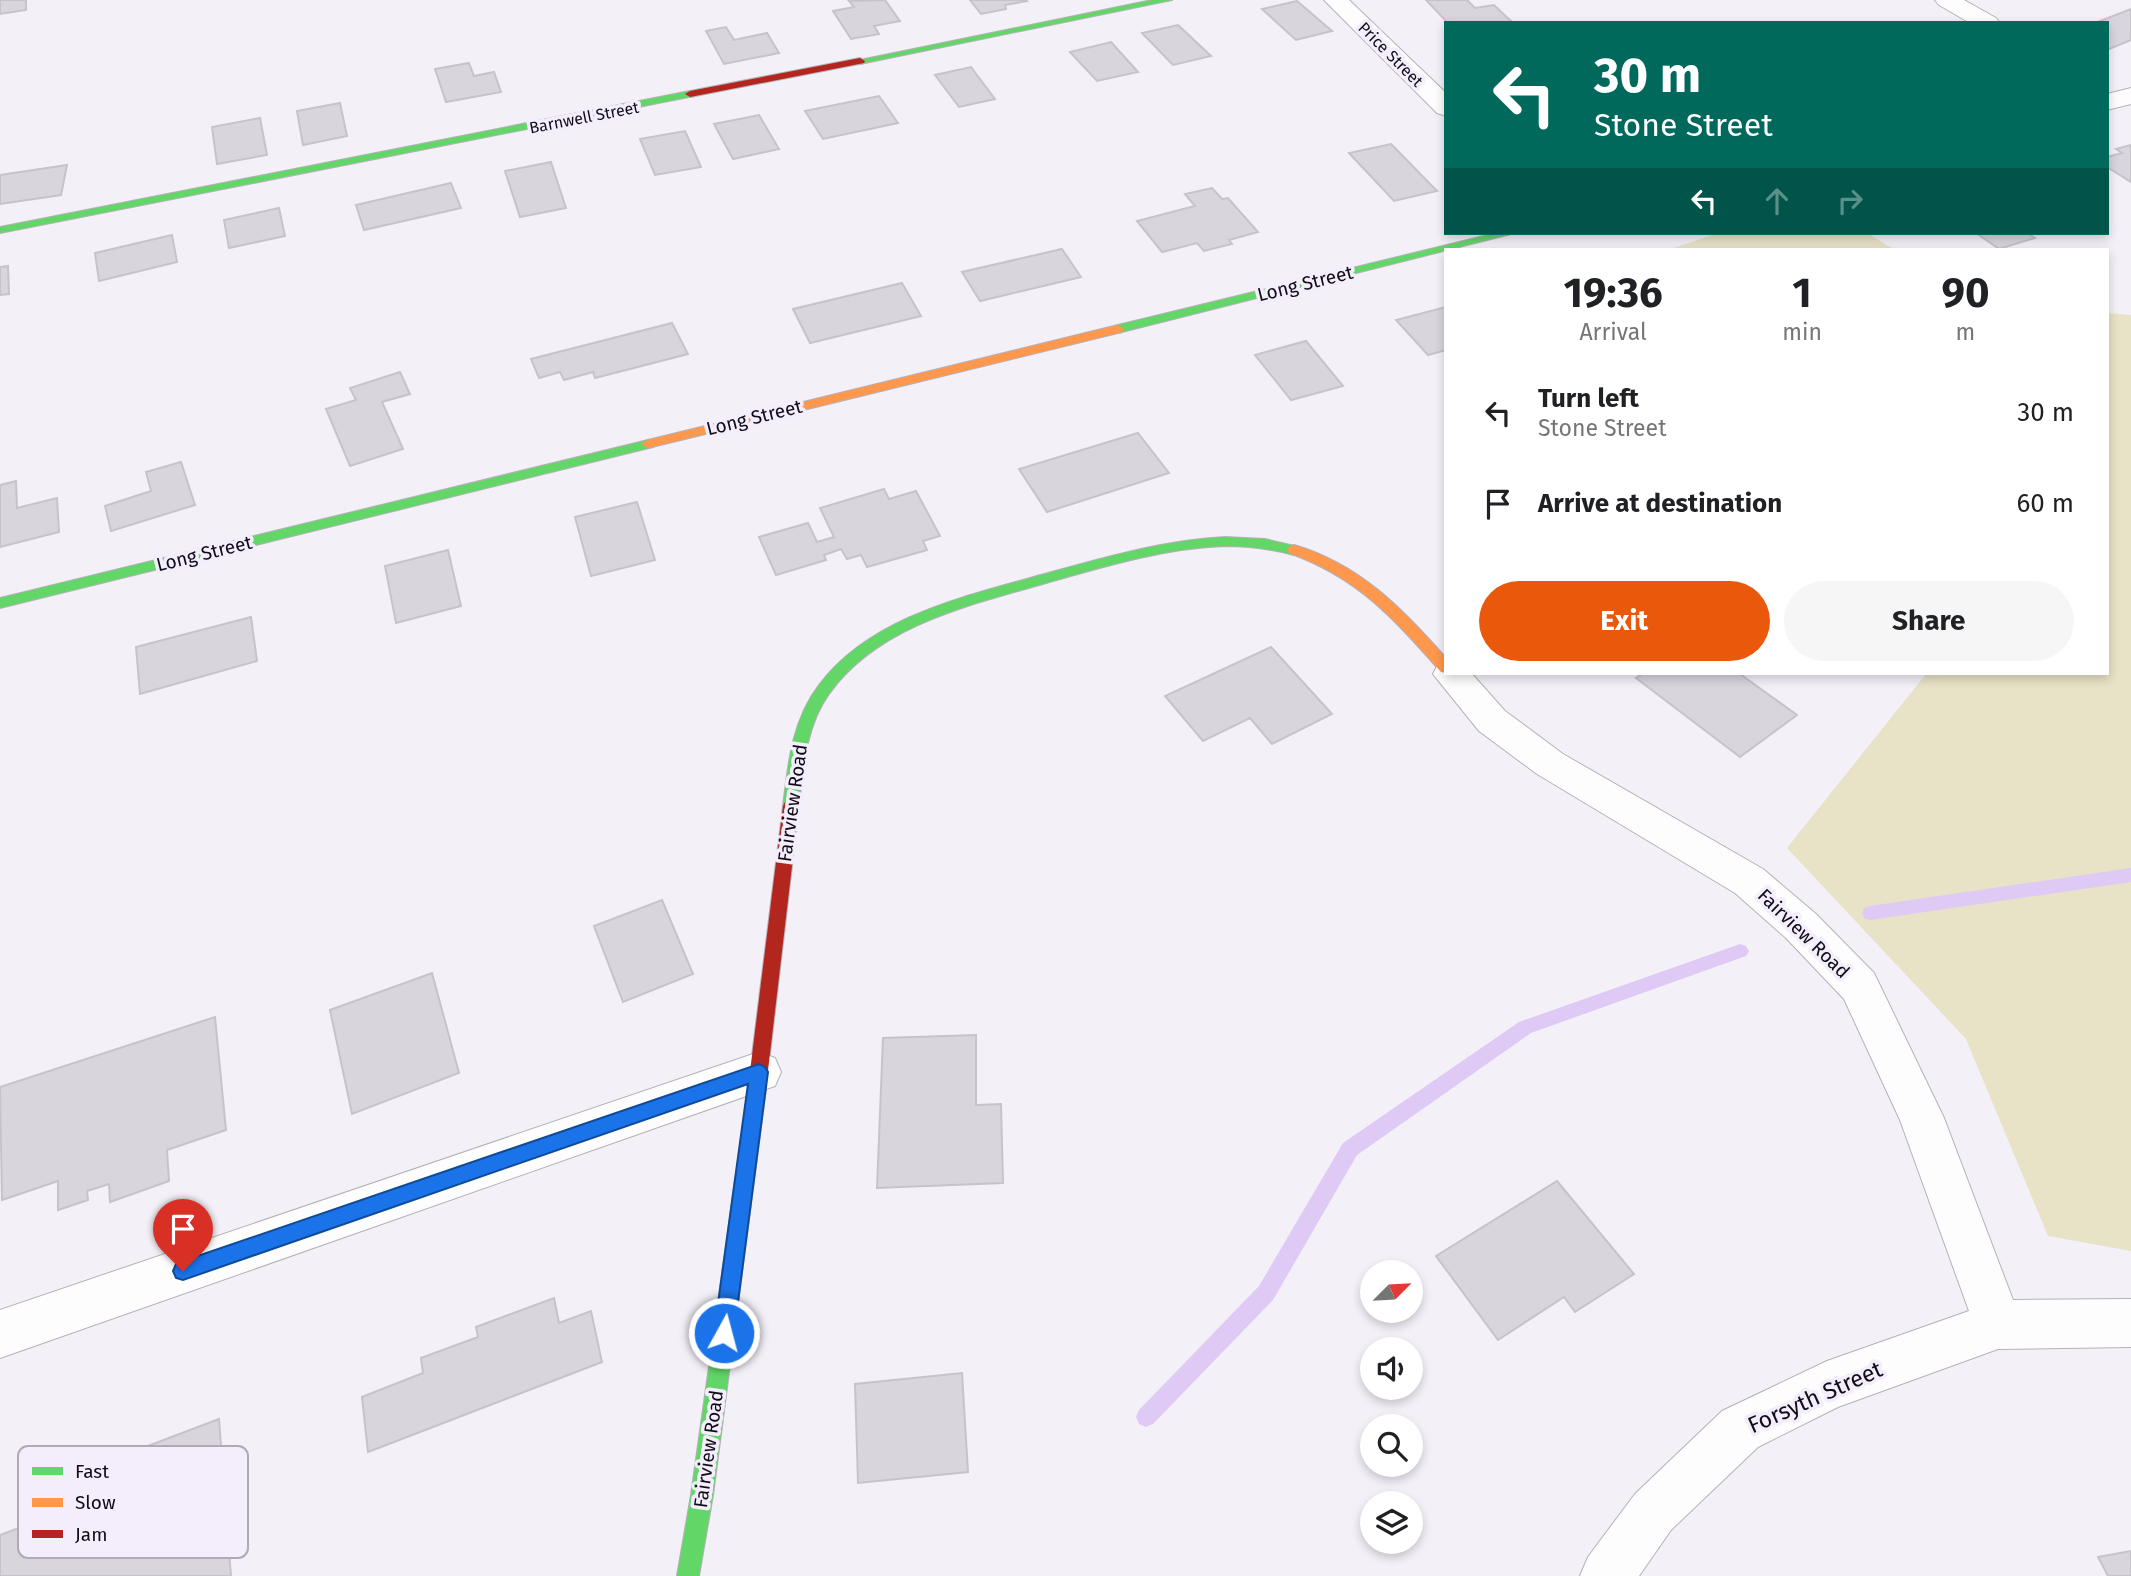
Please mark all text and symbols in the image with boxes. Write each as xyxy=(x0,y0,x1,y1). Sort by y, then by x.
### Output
street label: Price Street xyxy=(1354,18,1427,91)
text: 30 m xyxy=(1594,46,1701,105)
icon: left xyxy=(1479,49,1570,140)
street label: Barnwell Street xyxy=(528,98,641,137)
text: Stone Street xyxy=(1594,106,1773,144)
icon: left xyxy=(1685,182,1723,220)
icon: ahead xyxy=(1758,182,1796,220)
icon: right xyxy=(1831,182,1869,220)
street label: Long Street xyxy=(1255,260,1355,306)
text: 19:36 xyxy=(1563,268,1663,318)
text: 1 xyxy=(1792,268,1812,318)
text: 90 xyxy=(1941,268,1989,318)
text: Arrival xyxy=(1579,318,1647,346)
text: min xyxy=(1782,318,1822,346)
text: m xyxy=(1956,318,1975,346)
text: Turn left xyxy=(1538,383,1639,414)
street label: Long Street xyxy=(704,394,804,440)
icon: left xyxy=(1479,394,1517,432)
text: 30 m xyxy=(2017,397,2074,428)
text: Stone Street xyxy=(1538,414,1666,442)
icon: arrive xyxy=(1479,485,1517,523)
text: Arrive at destination xyxy=(1538,488,1782,519)
text: 60 m xyxy=(2016,488,2074,519)
street label: Long Street xyxy=(154,530,254,576)
button: Exit xyxy=(1479,581,1770,661)
button: Share xyxy=(1784,581,2074,661)
street label: Fairview Road xyxy=(773,743,812,863)
street label: Fairview Road xyxy=(1753,884,1854,983)
pin xyxy=(153,1199,213,1271)
icon: arrive xyxy=(164,1210,202,1248)
north arrow xyxy=(1360,1260,1423,1323)
map controls xyxy=(1360,1260,1423,1554)
position arrow xyxy=(687,1296,761,1370)
button: sound xyxy=(1360,1337,1423,1400)
street label: Forsyth Street xyxy=(1743,1355,1887,1439)
street label: Fairview Road xyxy=(689,1389,728,1509)
button: search xyxy=(1360,1414,1423,1477)
legend xyxy=(18,1446,248,1558)
text: Fast xyxy=(75,1460,109,1483)
text: Slow xyxy=(75,1491,116,1514)
button: layers xyxy=(1360,1491,1423,1554)
text: Jam xyxy=(75,1523,107,1546)

